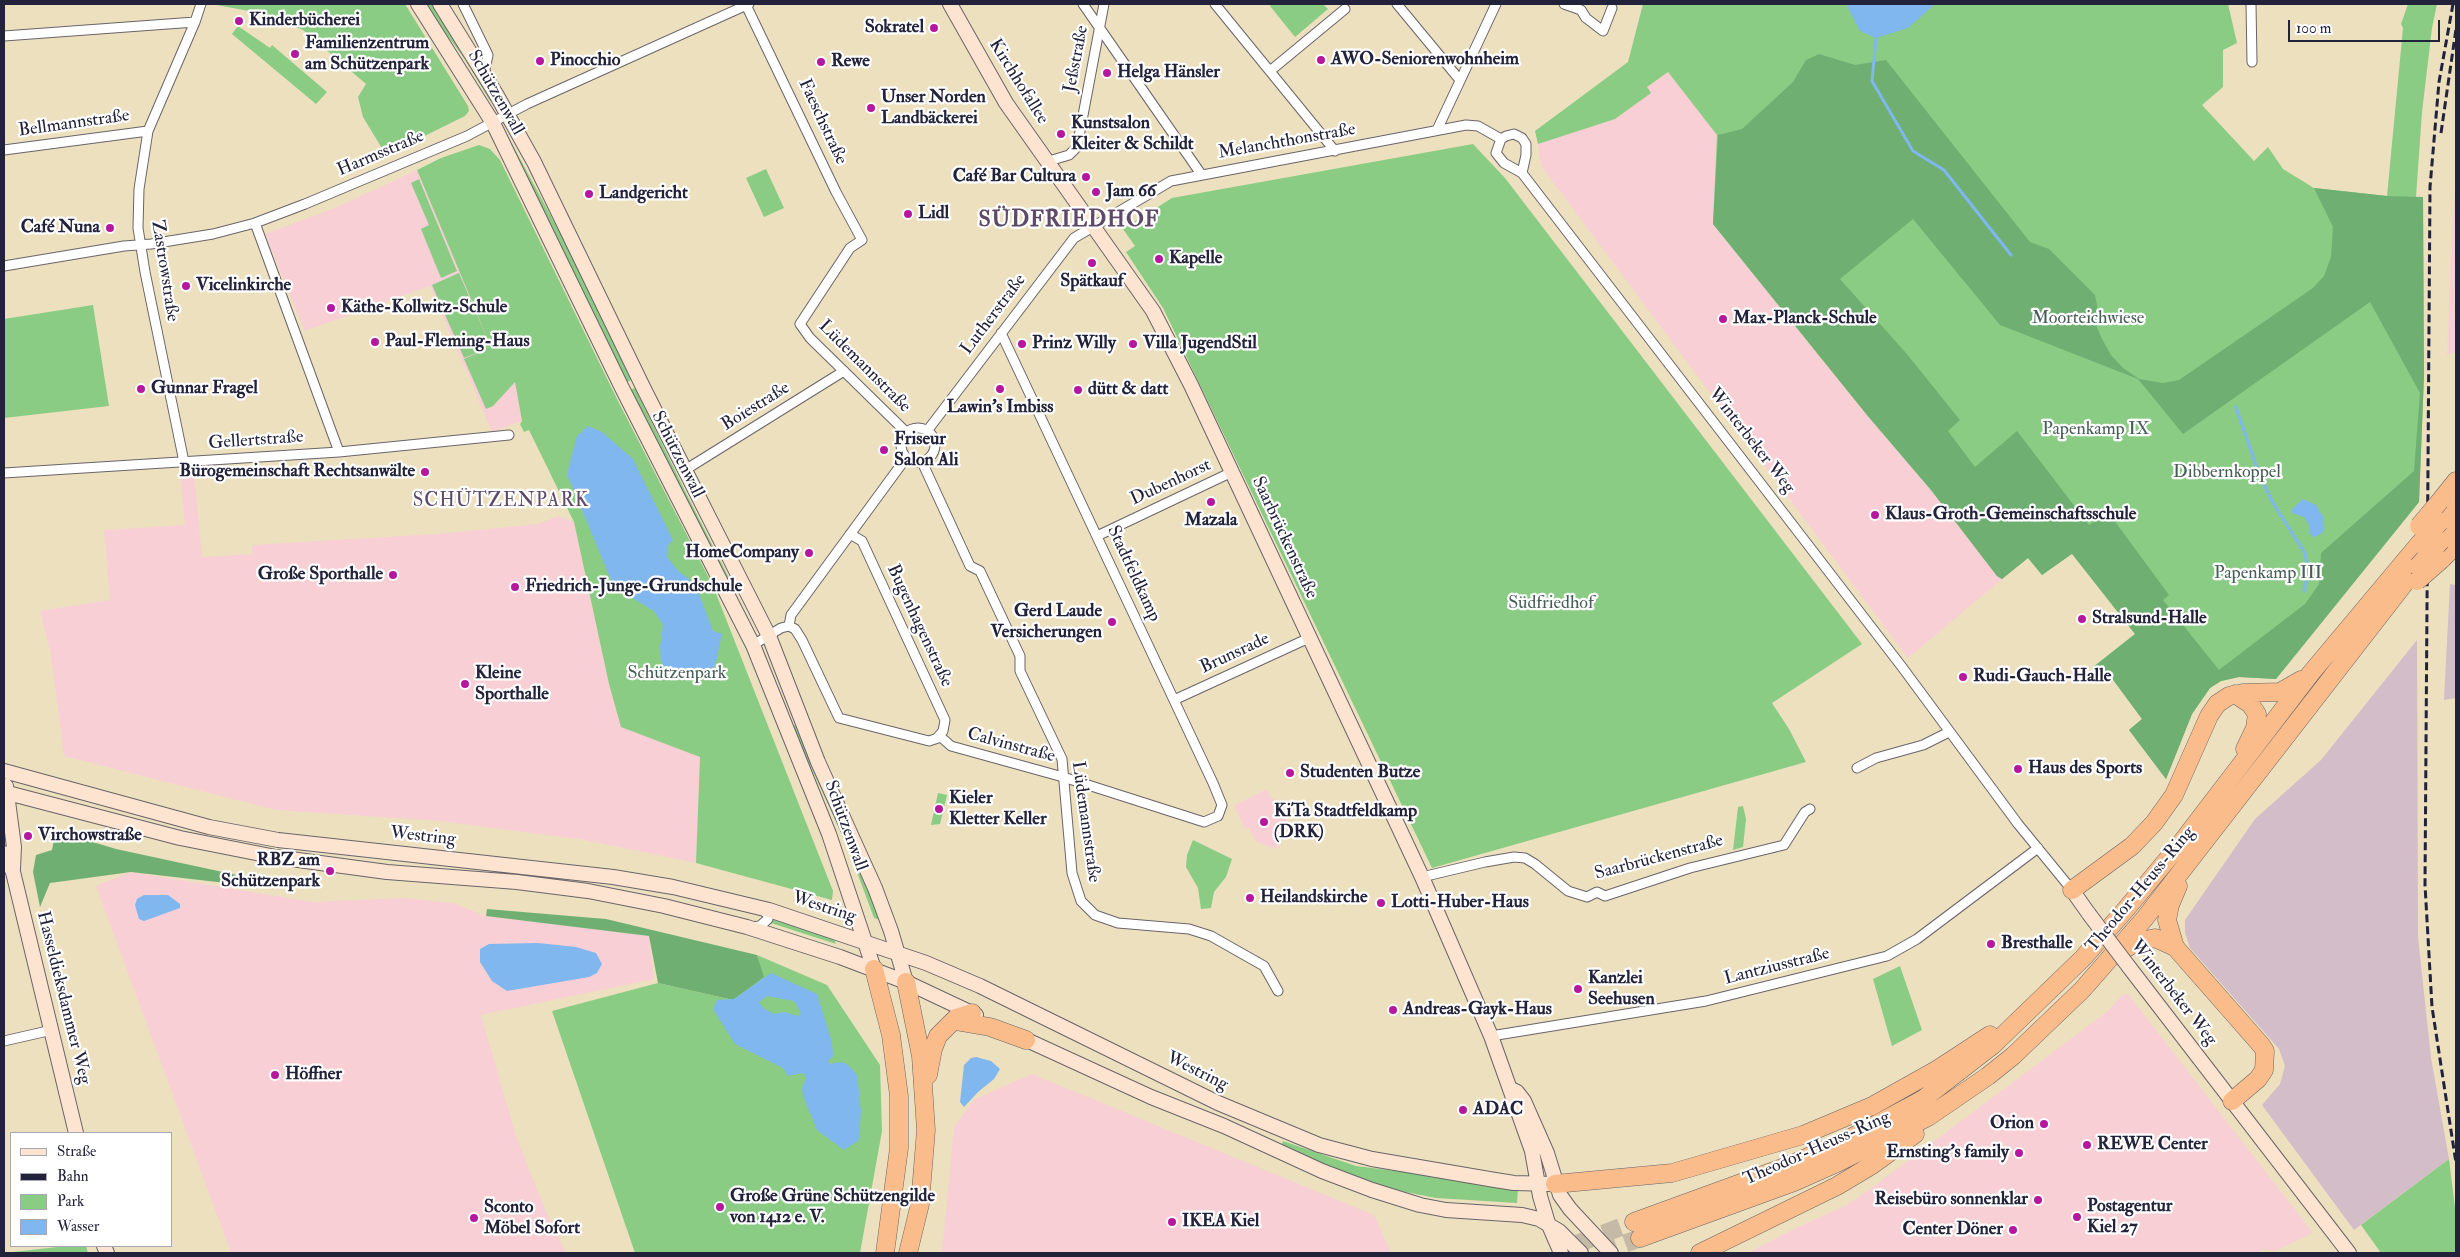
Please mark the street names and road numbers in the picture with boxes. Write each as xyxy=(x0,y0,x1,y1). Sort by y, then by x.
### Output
street label: Jeßstraße xyxy=(1060,24,1094,94)
street label: Kirchhofallee xyxy=(983,35,1053,129)
street label: Schützenwall xyxy=(462,47,528,139)
street label: Faeschstraße xyxy=(793,76,851,168)
street label: Bellmannstraße xyxy=(17,106,131,142)
street label: Melanchthonstraße xyxy=(1217,119,1357,165)
street label: Harmsstraße xyxy=(334,126,428,182)
street label: Zastrowstraße xyxy=(145,219,183,323)
street label: Lutherstraße xyxy=(957,271,1031,359)
street label: Lüdemannstraße xyxy=(813,316,915,418)
street label: Boiestraße xyxy=(718,378,794,436)
street label: Winterbeker Weg xyxy=(1703,384,1799,498)
street label: Schützenwall xyxy=(646,408,708,502)
street label: Gellertstraße xyxy=(208,427,304,455)
street label: Dubenhorst xyxy=(1127,455,1215,511)
street label: Saarbrückenstraße xyxy=(1246,474,1322,602)
street label: Stadtfeldkamp xyxy=(1101,523,1165,625)
street label: Bugenhagenstraße xyxy=(881,561,957,691)
street label: Brunsrade xyxy=(1197,629,1273,679)
street label: Calvinstraße xyxy=(965,724,1057,768)
street label: Lüdemannstraße xyxy=(1066,760,1104,884)
street label: Schützenwall xyxy=(819,778,871,874)
street label: Westring xyxy=(389,823,457,851)
street label: Theodor-Heuss-Ring xyxy=(2082,823,2200,957)
street label: Saarbrückenstraße xyxy=(1592,830,1726,886)
street label: Westring xyxy=(789,888,859,928)
street label: Hasseldieksdammer Weg xyxy=(31,909,95,1087)
street label: Winterbeker Weg xyxy=(2125,936,2221,1050)
street label: Lantziusstraße xyxy=(1722,943,1832,991)
street label: Westring xyxy=(1163,1048,1231,1096)
street label: Theodor-Heuss-Ring xyxy=(1740,1107,1894,1191)

